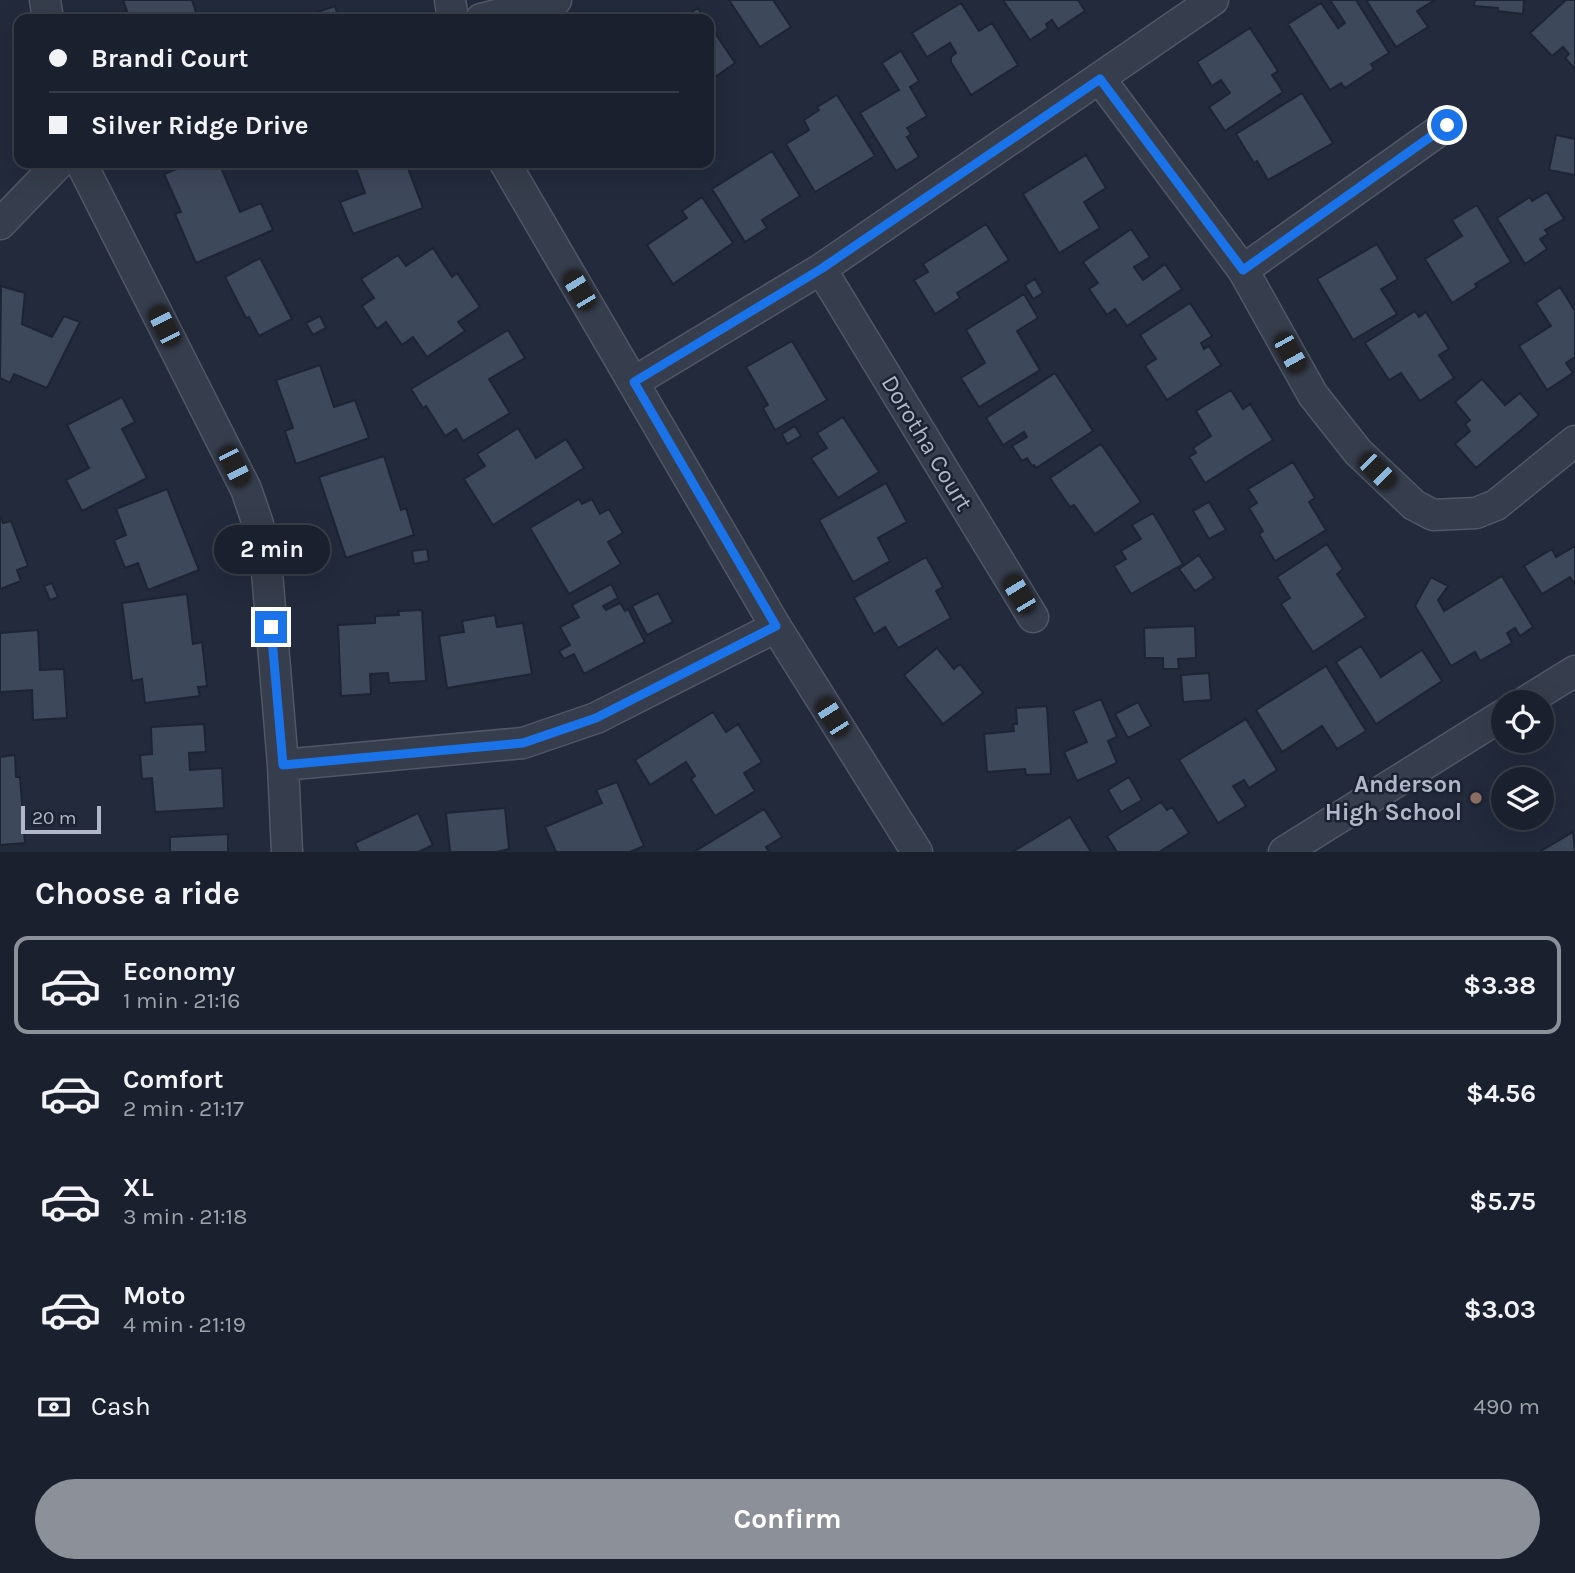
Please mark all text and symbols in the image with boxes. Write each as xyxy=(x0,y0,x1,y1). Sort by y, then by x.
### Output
text: Brandi Court xyxy=(91,43,248,74)
route start xyxy=(1431,109,1463,141)
text: Silver Ridge Drive xyxy=(91,110,309,141)
car xyxy=(560,267,599,313)
car xyxy=(146,303,183,349)
car xyxy=(1271,330,1310,376)
street label: Dorotha Court xyxy=(876,370,978,516)
car xyxy=(216,443,253,489)
car xyxy=(1355,449,1400,493)
callout: 2 min xyxy=(213,526,329,574)
text: 2 min xyxy=(240,536,304,563)
car xyxy=(1000,571,1039,617)
route end xyxy=(255,611,287,643)
map controls xyxy=(1491,690,1554,830)
button: locate xyxy=(1491,690,1554,753)
car xyxy=(812,694,853,740)
button: layers xyxy=(1491,767,1554,830)
place label: Anderson High School xyxy=(1325,770,1462,826)
marker: Anderson High School xyxy=(1468,790,1484,806)
scale bar xyxy=(21,803,102,835)
text: 20 m xyxy=(32,807,77,829)
text: Choose a ride xyxy=(35,875,240,912)
icon: car xyxy=(39,954,102,1017)
text: Economy xyxy=(123,956,235,987)
text: $3.38 xyxy=(1463,970,1536,1001)
text: 1 min · 21:16 xyxy=(123,987,240,1014)
icon: car xyxy=(39,1062,102,1125)
text: Comfort xyxy=(123,1064,224,1095)
text: $4.56 xyxy=(1466,1078,1536,1109)
text: 2 min · 21:17 xyxy=(123,1095,244,1122)
icon: car xyxy=(39,1170,102,1233)
text: XL xyxy=(123,1172,154,1203)
text: $5.75 xyxy=(1469,1186,1536,1217)
text: 3 min · 21:18 xyxy=(123,1203,247,1230)
icon: car xyxy=(39,1278,102,1341)
text: Moto xyxy=(123,1280,185,1311)
text: $3.03 xyxy=(1464,1294,1536,1325)
text: 4 min · 21:19 xyxy=(123,1311,246,1338)
icon: cash xyxy=(35,1388,73,1426)
text: Cash xyxy=(91,1391,151,1422)
text: 490 m xyxy=(1473,1393,1540,1420)
button: Confirm xyxy=(35,1479,1540,1559)

